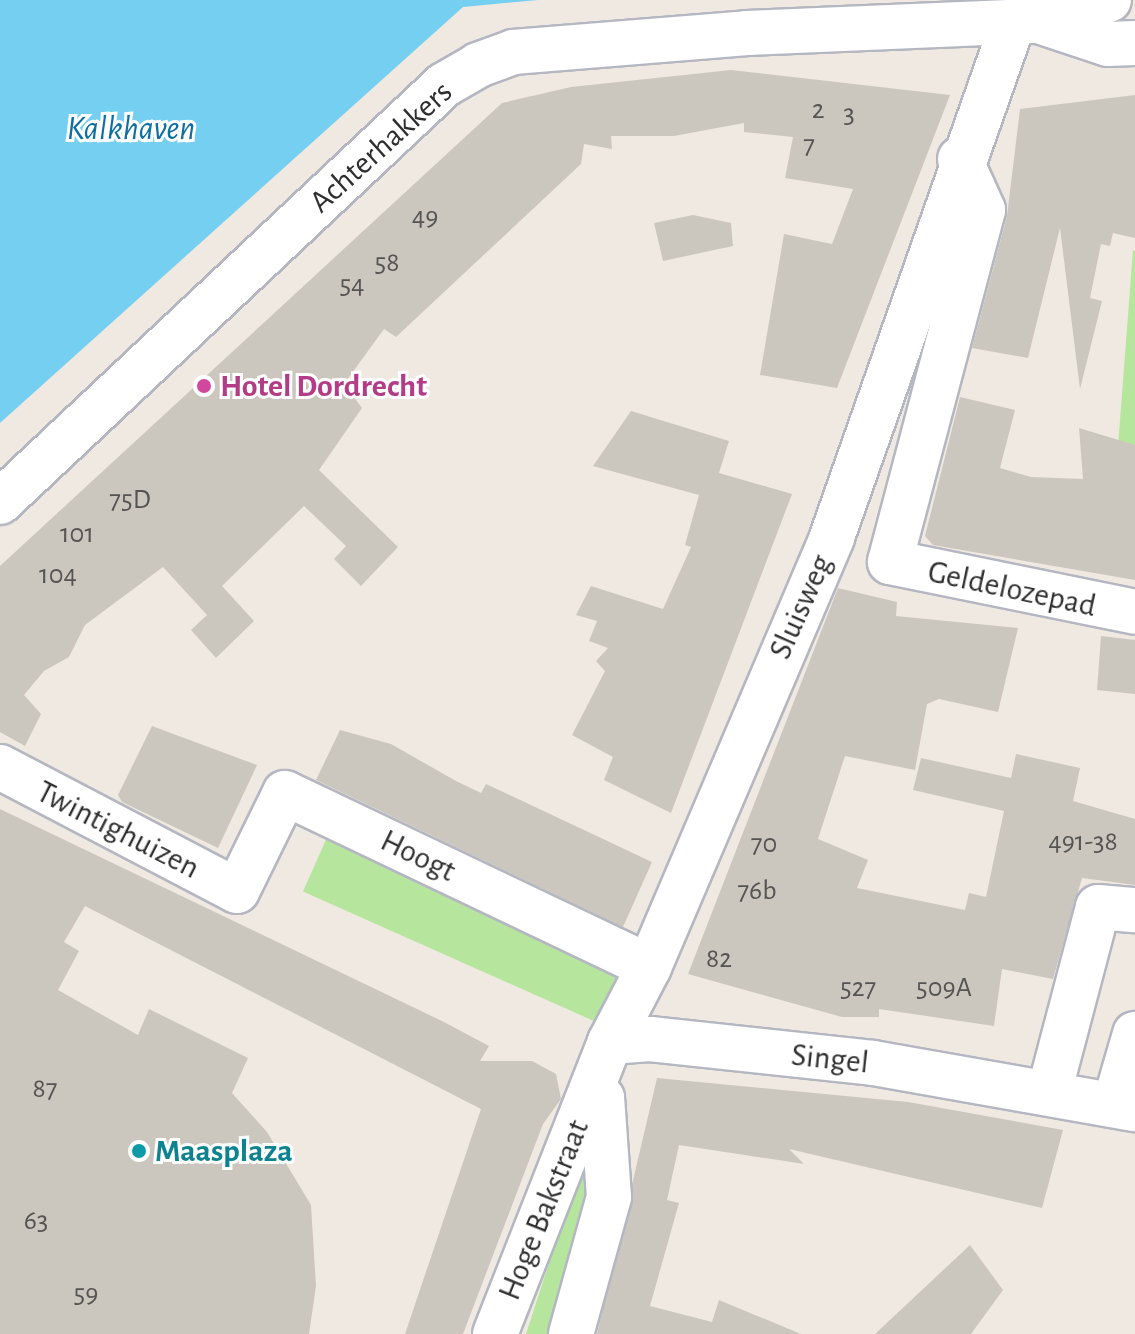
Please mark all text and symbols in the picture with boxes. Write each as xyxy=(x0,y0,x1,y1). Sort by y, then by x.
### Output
street label: Achterhakkers xyxy=(302,73,460,221)
house number: 2 xyxy=(812,93,824,127)
house number: 3 xyxy=(843,97,855,131)
water label: Kalkhaven xyxy=(67,110,195,150)
house number: 7 xyxy=(803,128,815,162)
house number: 49 xyxy=(412,200,438,234)
house number: 58 xyxy=(375,246,399,280)
house number: 54 xyxy=(339,268,365,302)
place label: Hotel Dordrecht xyxy=(220,367,427,405)
marker: Hotel Dordrecht xyxy=(195,377,213,395)
house number: 75D xyxy=(109,483,151,517)
house number: 101 xyxy=(60,517,94,551)
street label: Sluisweg xyxy=(761,549,841,665)
street label: Geldelozepad xyxy=(924,552,1100,626)
house number: 104 xyxy=(39,558,77,592)
street label: Twintighuizen xyxy=(30,773,206,887)
street label: Hoogt xyxy=(374,822,462,890)
house number: 491-38 xyxy=(1048,825,1118,859)
house number: 70 xyxy=(751,827,777,861)
house number: 76b xyxy=(737,874,777,908)
house number: 82 xyxy=(706,942,732,976)
house number: 527 xyxy=(840,971,876,1005)
house number: 509A xyxy=(916,971,972,1005)
street label: Singel xyxy=(789,1036,871,1082)
house number: 87 xyxy=(33,1072,57,1106)
street label: Hoge Bakstraat xyxy=(490,1114,598,1306)
place label: Maasplaza xyxy=(155,1132,293,1170)
marker: Maasplaza xyxy=(130,1142,148,1160)
house number: 63 xyxy=(24,1204,48,1238)
house number: 59 xyxy=(74,1277,98,1311)

